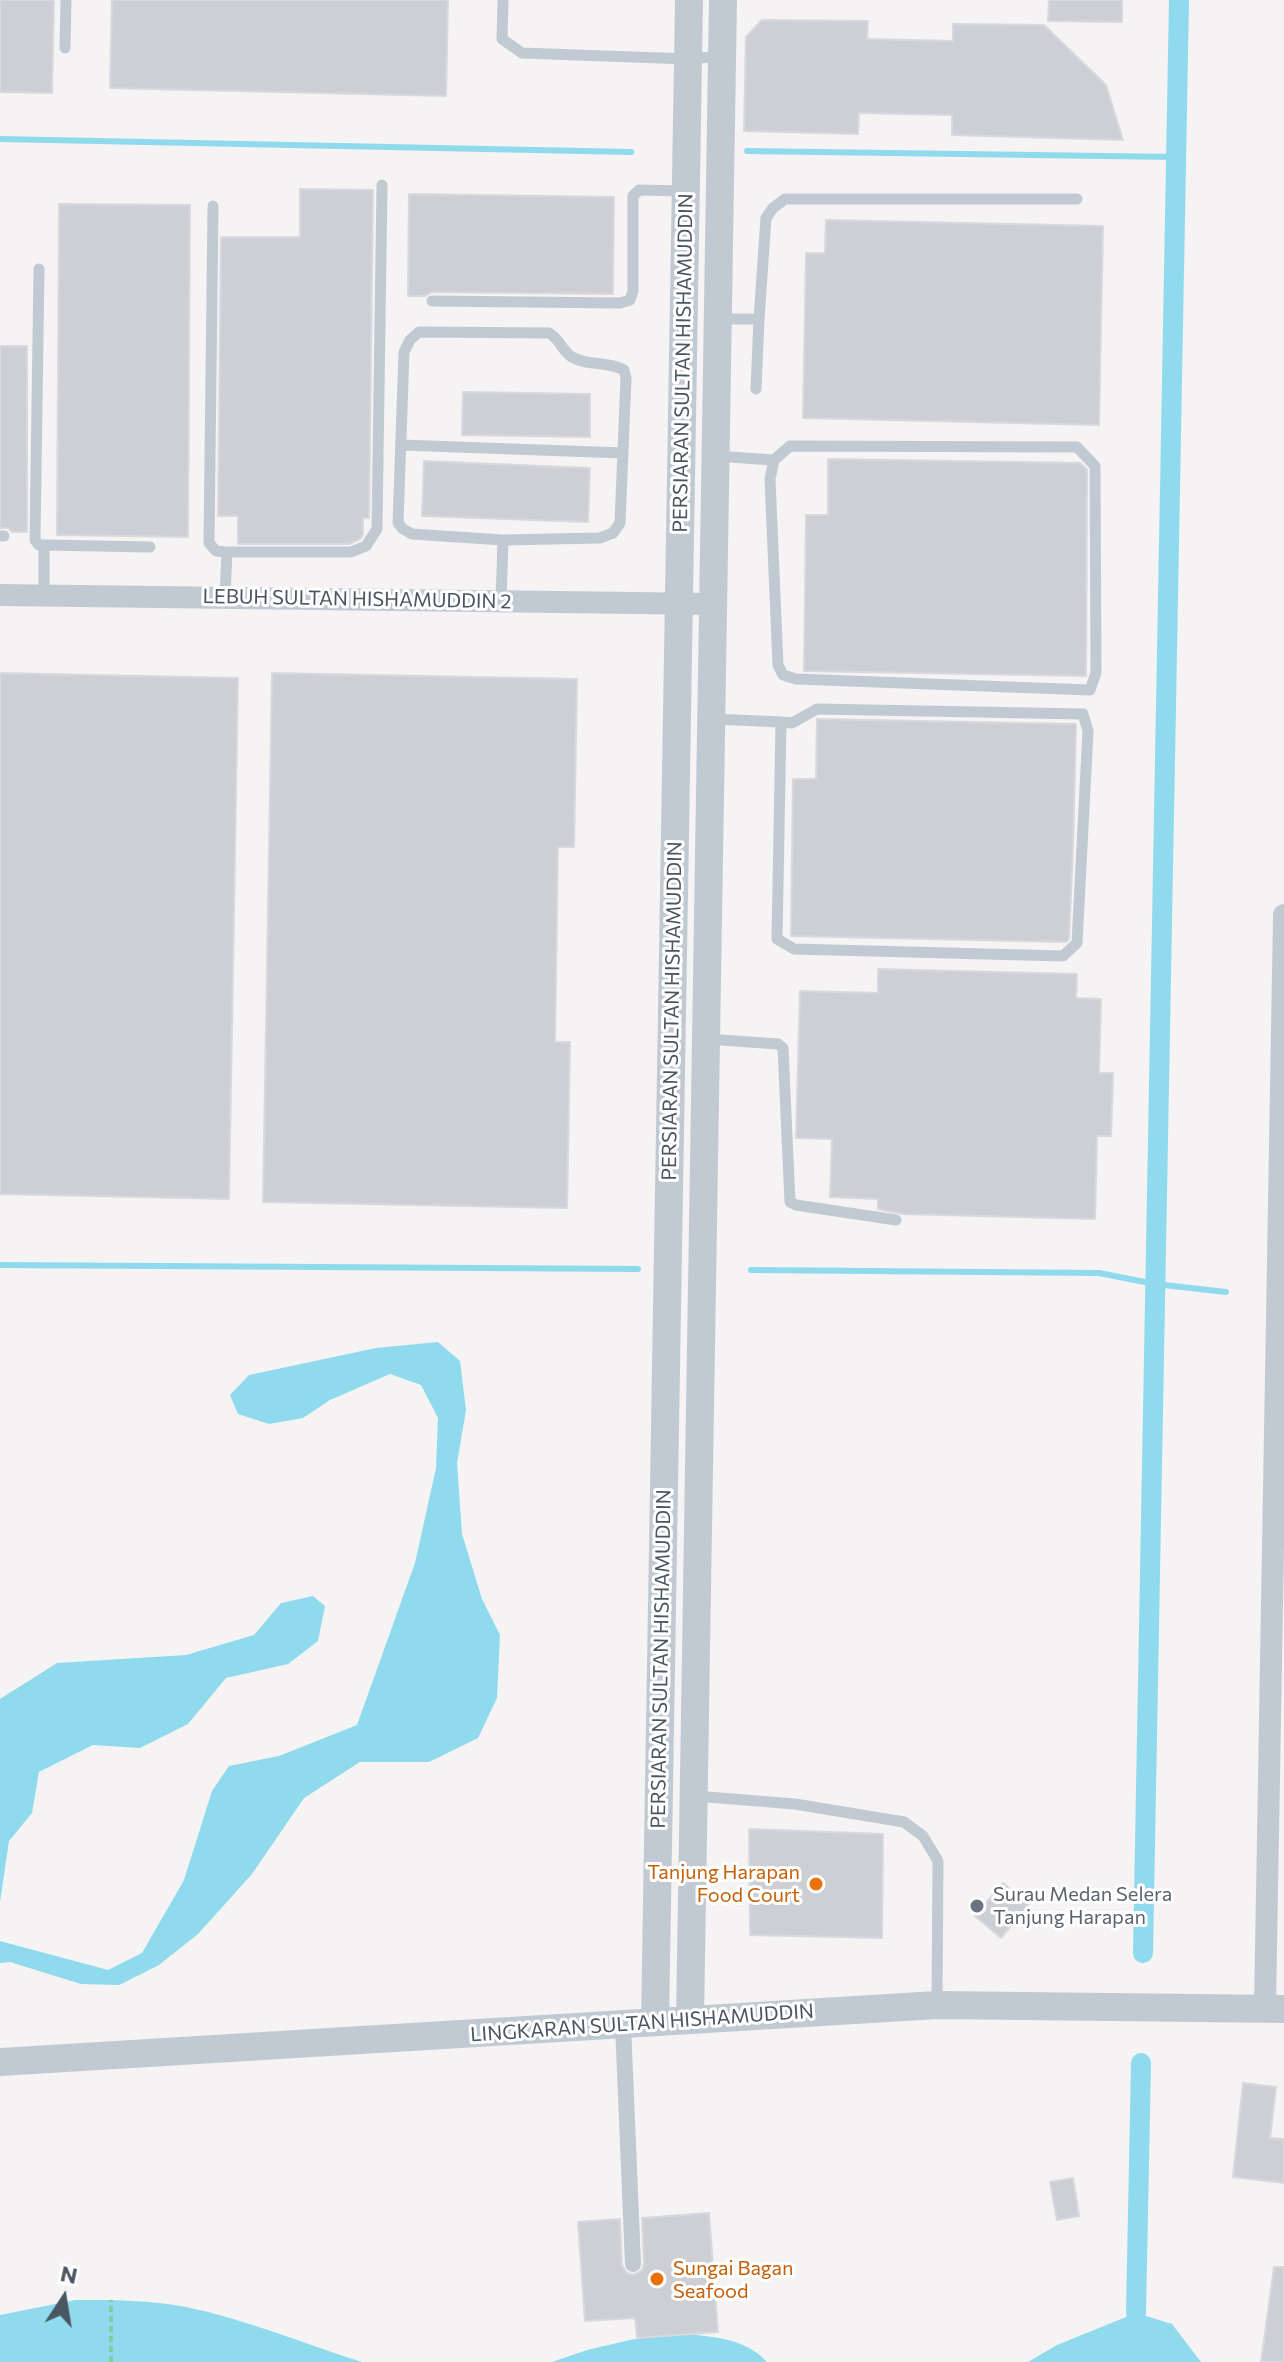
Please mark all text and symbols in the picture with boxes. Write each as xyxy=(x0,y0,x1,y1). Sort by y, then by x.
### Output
street label: PERSIARAN SULTAN HISHAMUDDIN xyxy=(668,193,698,533)
street label: LEBUH SULTAN HISHAMUDDIN 2 xyxy=(202,584,512,614)
street label: PERSIARAN SULTAN HISHAMUDDIN xyxy=(657,841,687,1181)
street label: PERSIARAN SULTAN HISHAMUDDIN xyxy=(646,1489,676,1829)
place label: Tanjung Harapan Food Court xyxy=(647,1860,800,1907)
marker: Tanjung Harapan Food Court xyxy=(807,1875,825,1893)
place label: Surau Medan Selera Tanjung Harapan xyxy=(993,1882,1172,1929)
marker: Surau Medan Selera Tanjung Harapan xyxy=(968,1897,986,1915)
street label: LINGKARAN SULTAN HISHAMUDDIN xyxy=(469,1999,815,2047)
place label: Sungai Bagan Seafood xyxy=(673,2256,793,2303)
north arrow xyxy=(24,2258,104,2338)
text: N xyxy=(58,2259,80,2289)
marker: Sungai Bagan Seafood xyxy=(648,2270,666,2288)

